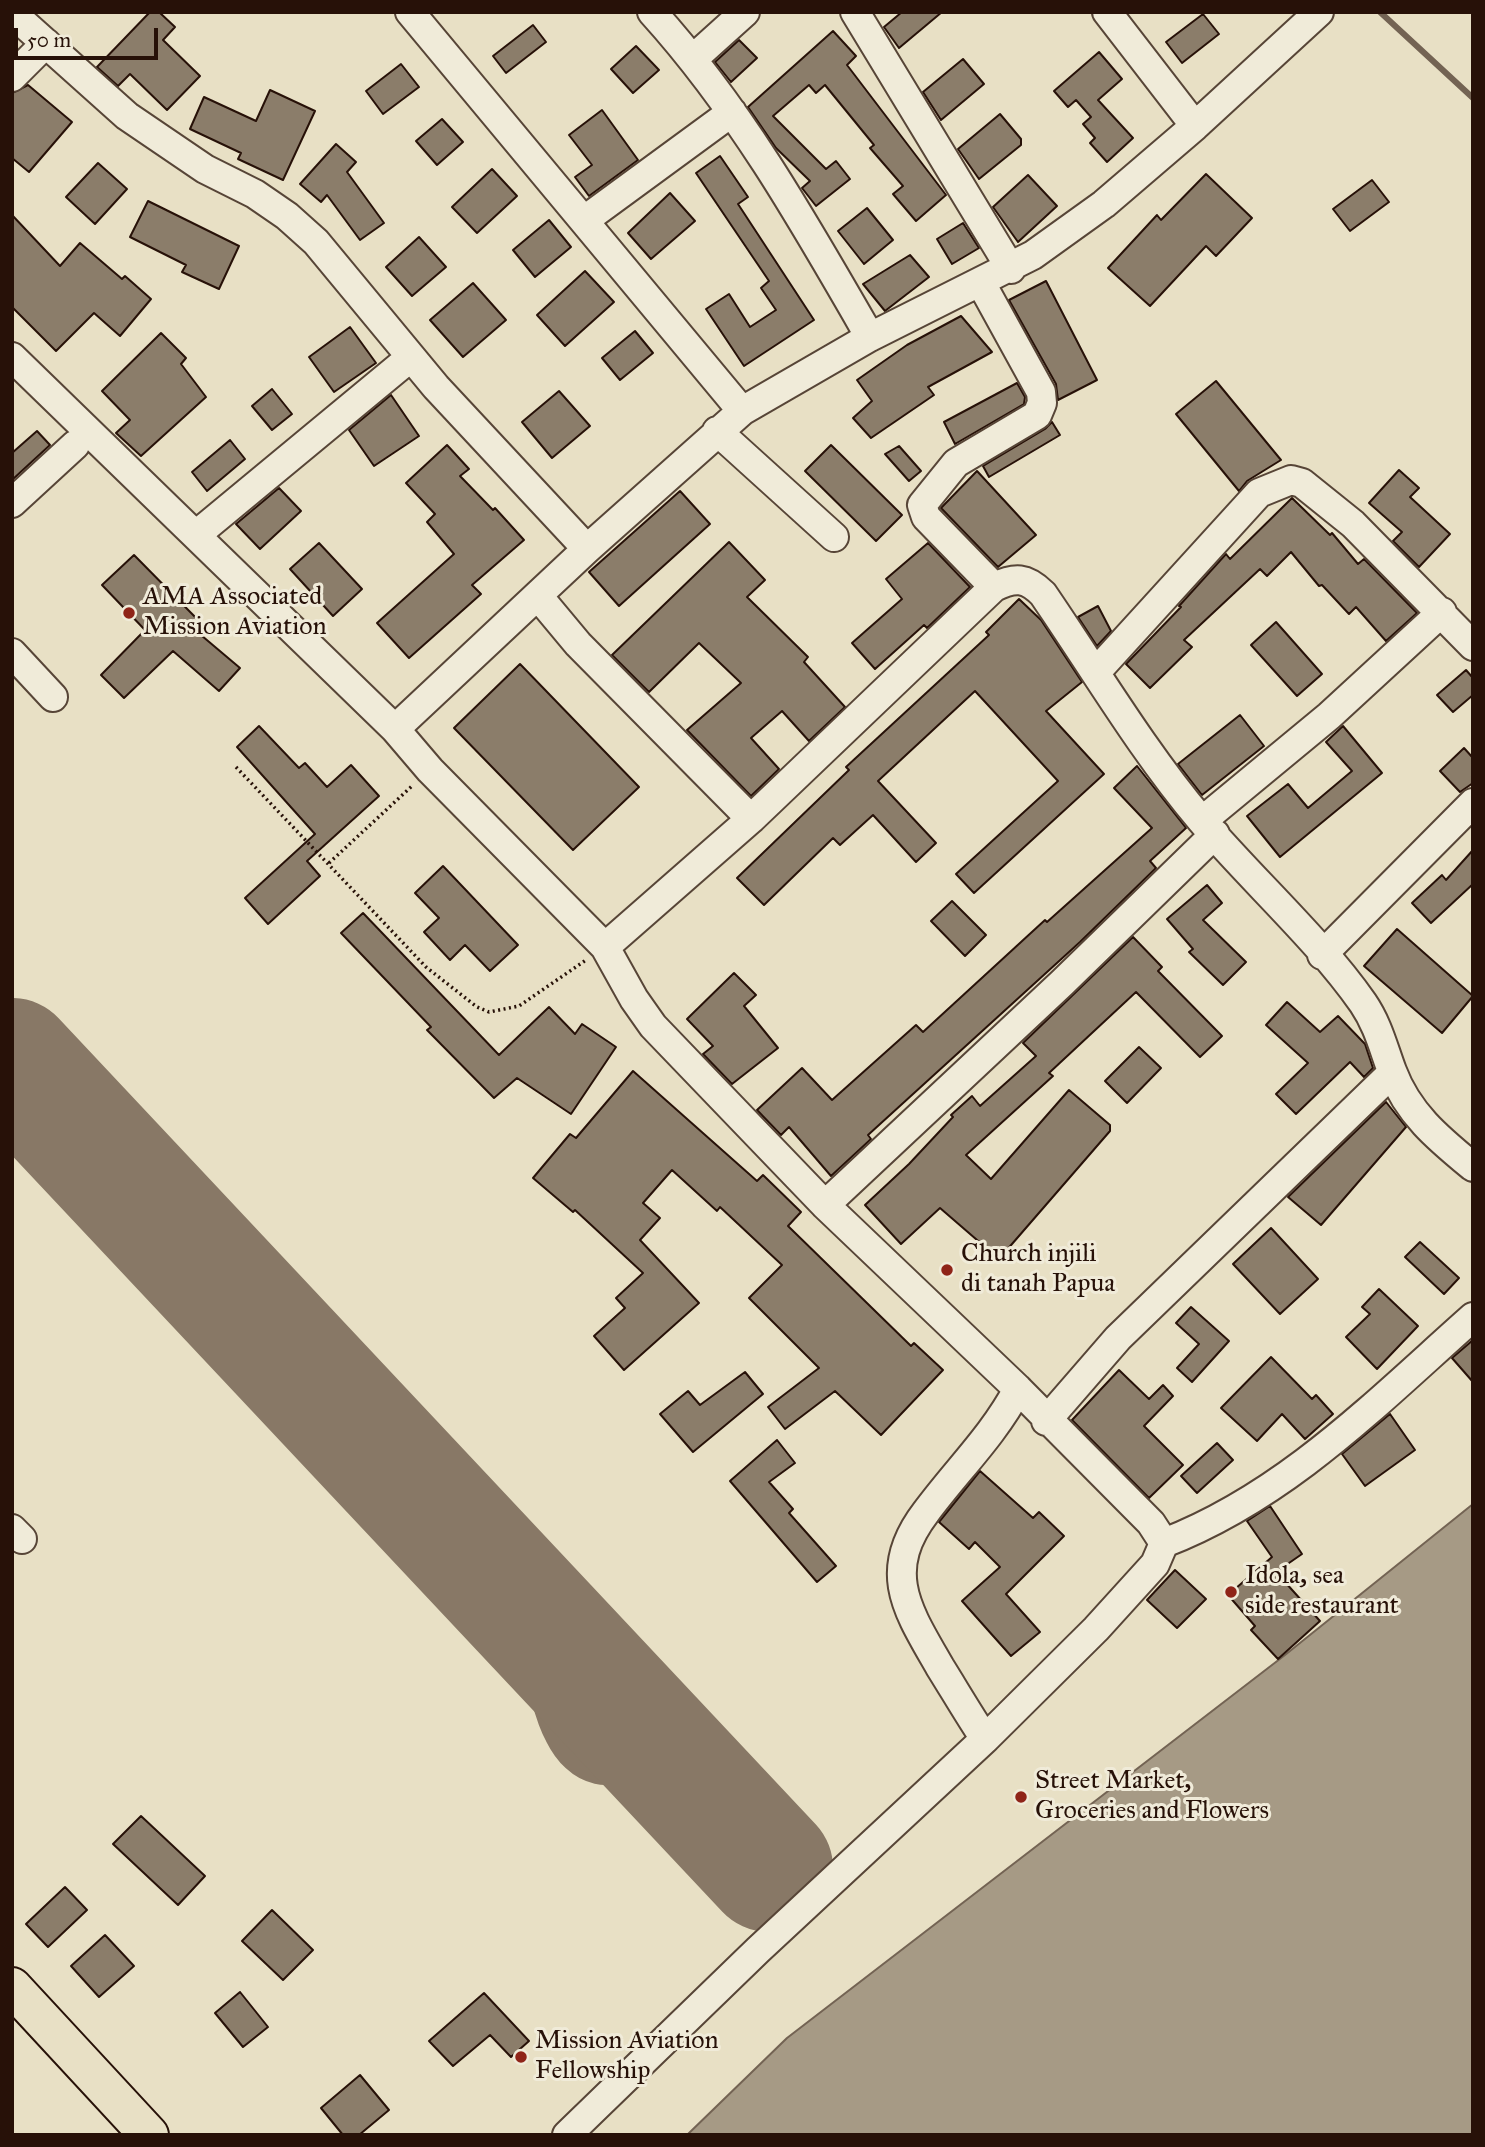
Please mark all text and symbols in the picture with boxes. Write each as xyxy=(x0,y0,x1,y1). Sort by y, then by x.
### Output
scale bar xyxy=(18,14,161,58)
text: 50 m xyxy=(27,27,71,53)
place label: AMA Associated Mission Aviation xyxy=(143,582,327,644)
marker: AMA Associated Mission Aviation xyxy=(121,605,137,621)
place label: Church injili di tanah Papua xyxy=(961,1239,1115,1300)
marker: Church injili di tanah Papua xyxy=(939,1262,955,1278)
place label: Idola, sea side restaurant xyxy=(1245,1561,1399,1622)
marker: Idola, sea side restaurant xyxy=(1223,1584,1239,1600)
place label: Street Market, Groceries and Flowers xyxy=(1035,1766,1269,1828)
marker: Street Market, Groceries and Flowers xyxy=(1013,1789,1029,1805)
place label: Mission Aviation Fellowship xyxy=(535,2026,719,2088)
marker: Mission Aviation Fellowship xyxy=(513,2049,529,2065)

